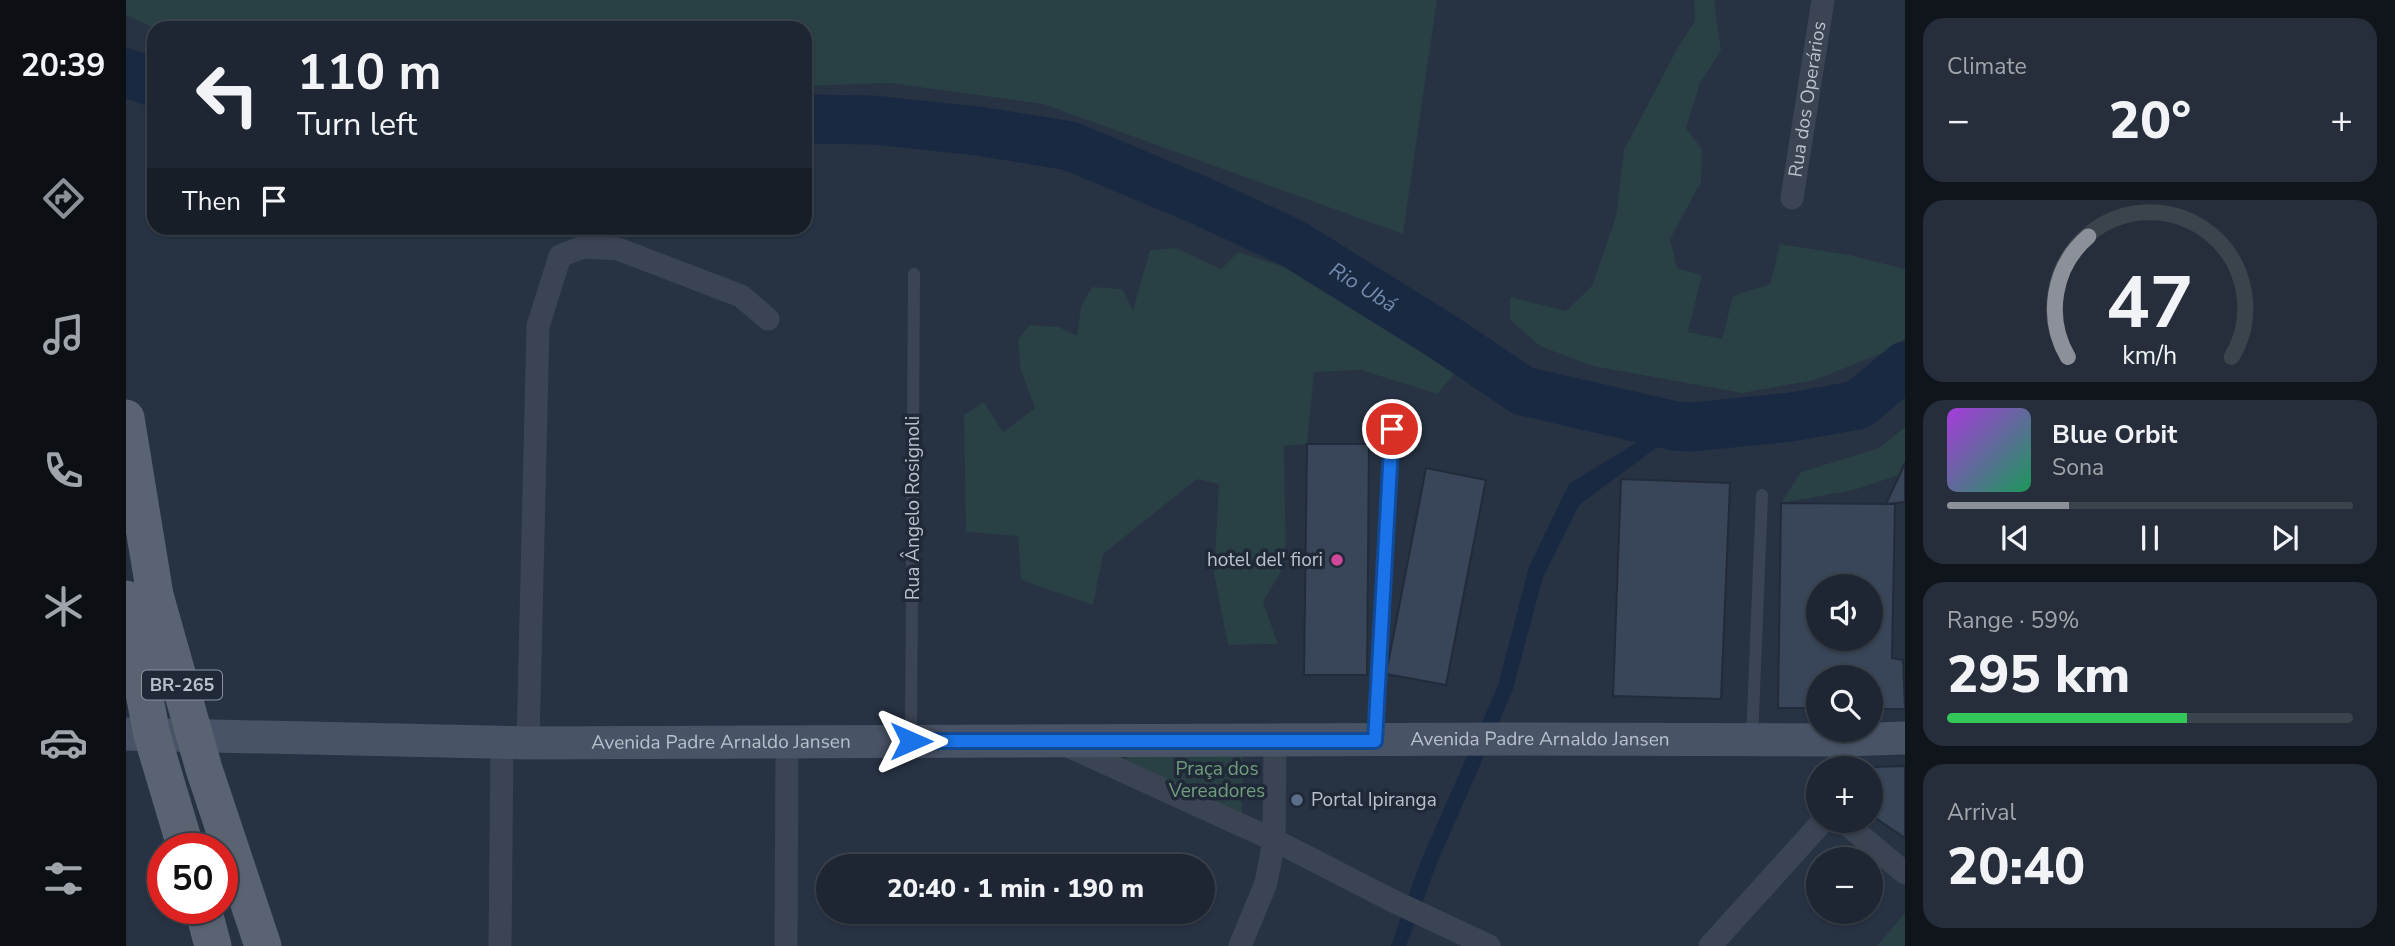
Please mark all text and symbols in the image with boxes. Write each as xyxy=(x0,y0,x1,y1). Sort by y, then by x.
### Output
street label: Rua dos Operários xyxy=(1782,19,1832,179)
text: 110 m xyxy=(297,39,441,106)
text: 20:39 xyxy=(21,44,105,87)
icon: left xyxy=(182,49,273,140)
text: Climate xyxy=(1947,51,2027,82)
text: 20° xyxy=(2109,85,2191,156)
text: − xyxy=(1947,95,1970,146)
text: + xyxy=(2330,95,2353,146)
text: Turn left xyxy=(297,103,417,146)
icon: directions xyxy=(39,174,88,223)
icon: arrive xyxy=(255,182,293,220)
text: Then xyxy=(182,184,241,219)
text: 47 xyxy=(2106,253,2194,353)
water label: Rio Ubá xyxy=(1324,256,1402,319)
icon: music xyxy=(39,310,88,359)
text: km/h xyxy=(2122,339,2178,373)
pin xyxy=(1362,399,1422,459)
icon: arrive xyxy=(1373,410,1411,448)
street label: Rua Ângelo Rosignoli xyxy=(900,416,926,600)
text: Blue Orbit xyxy=(2052,417,2177,452)
icon: phone xyxy=(39,446,88,495)
text: Sona xyxy=(2052,452,2104,483)
icon: previous xyxy=(1996,519,2034,557)
icon: pause xyxy=(2131,519,2169,557)
icon: next xyxy=(2266,519,2304,557)
place label: hotel del' fiori xyxy=(1207,547,1323,573)
marker: hotel del' fiori xyxy=(1329,552,1345,568)
map controls xyxy=(1806,574,1883,924)
button: sound xyxy=(1806,574,1883,651)
icon: climate xyxy=(39,582,88,631)
text: Range · 59% xyxy=(1947,605,2079,636)
text: 295 km xyxy=(1947,639,2130,710)
button: search xyxy=(1806,665,1883,742)
road number: BR-265 xyxy=(142,670,222,700)
position arrow xyxy=(874,704,948,778)
icon: car xyxy=(39,718,88,767)
street label: Avenida Padre Arnaldo Jansen xyxy=(1410,726,1670,752)
street label: Avenida Padre Arnaldo Jansen xyxy=(591,729,851,756)
park label: Praça dos Vereadores xyxy=(1168,756,1265,804)
button: + xyxy=(1806,756,1883,833)
place label: Portal Ipiranga xyxy=(1311,787,1437,813)
marker: Portal Ipiranga xyxy=(1289,792,1305,808)
text: Arrival xyxy=(1947,797,2016,828)
text: 20:40 xyxy=(1947,831,2085,902)
speed limit sign: 50 xyxy=(147,833,238,924)
button: − xyxy=(1806,847,1883,924)
icon: filters xyxy=(39,854,88,903)
text: 20:40 · 1 min · 190 m xyxy=(887,871,1144,906)

